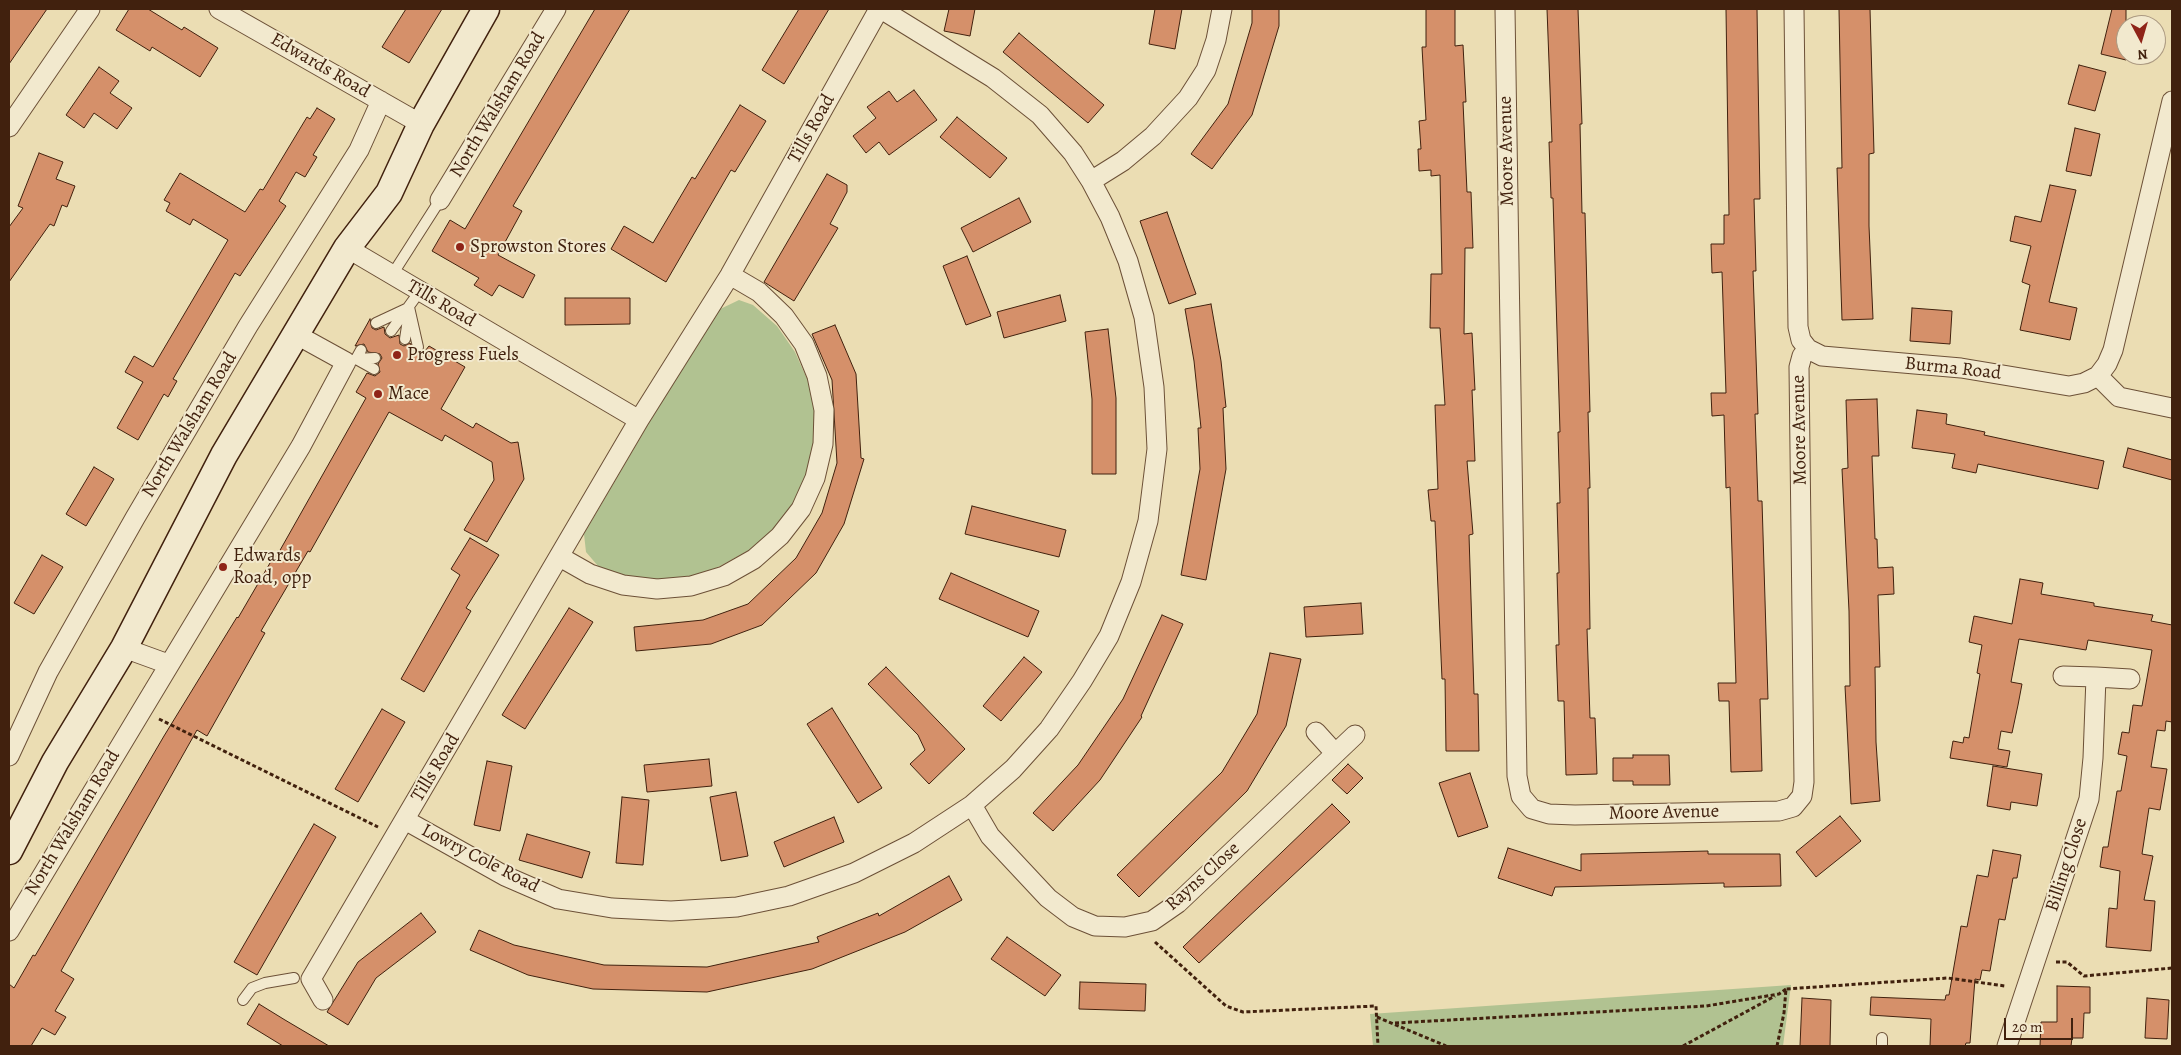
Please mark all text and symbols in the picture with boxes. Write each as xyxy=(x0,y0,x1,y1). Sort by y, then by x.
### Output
north arrow xyxy=(2116,15,2166,65)
street label: Edwards Road xyxy=(266,28,374,104)
street label: North Walsham Road xyxy=(446,28,550,182)
text: N xyxy=(2136,44,2149,64)
street label: Tills Road xyxy=(784,91,840,167)
street label: Moore Avenue xyxy=(1495,96,1519,206)
place label: Sprowston Stores xyxy=(470,236,606,258)
marker: Sprowston Stores xyxy=(454,241,466,253)
street label: Tills Road xyxy=(403,275,479,333)
place label: Progress Fuels xyxy=(407,344,519,366)
street label: North Walsham Road xyxy=(138,348,242,502)
marker: Progress Fuels xyxy=(391,349,403,361)
street label: Burma Road xyxy=(1904,353,2002,385)
street label: Moore Avenue xyxy=(1788,375,1812,485)
place label: Mace xyxy=(388,383,429,405)
marker: Mace xyxy=(372,388,384,400)
place label: Edwards Road, opp xyxy=(233,545,311,589)
marker: Edwards Road, opp xyxy=(217,561,229,573)
street label: Tills Road xyxy=(407,730,465,806)
street label: North Walsham Road xyxy=(21,746,125,900)
street label: Moore Avenue xyxy=(1609,801,1719,825)
street label: Billing Close xyxy=(2041,815,2093,915)
street label: Lowry Cole Road xyxy=(417,819,543,899)
street label: Rayns Close xyxy=(1161,838,1245,916)
scale bar xyxy=(2006,1008,2075,1040)
text: 20 m xyxy=(2012,1017,2043,1037)

